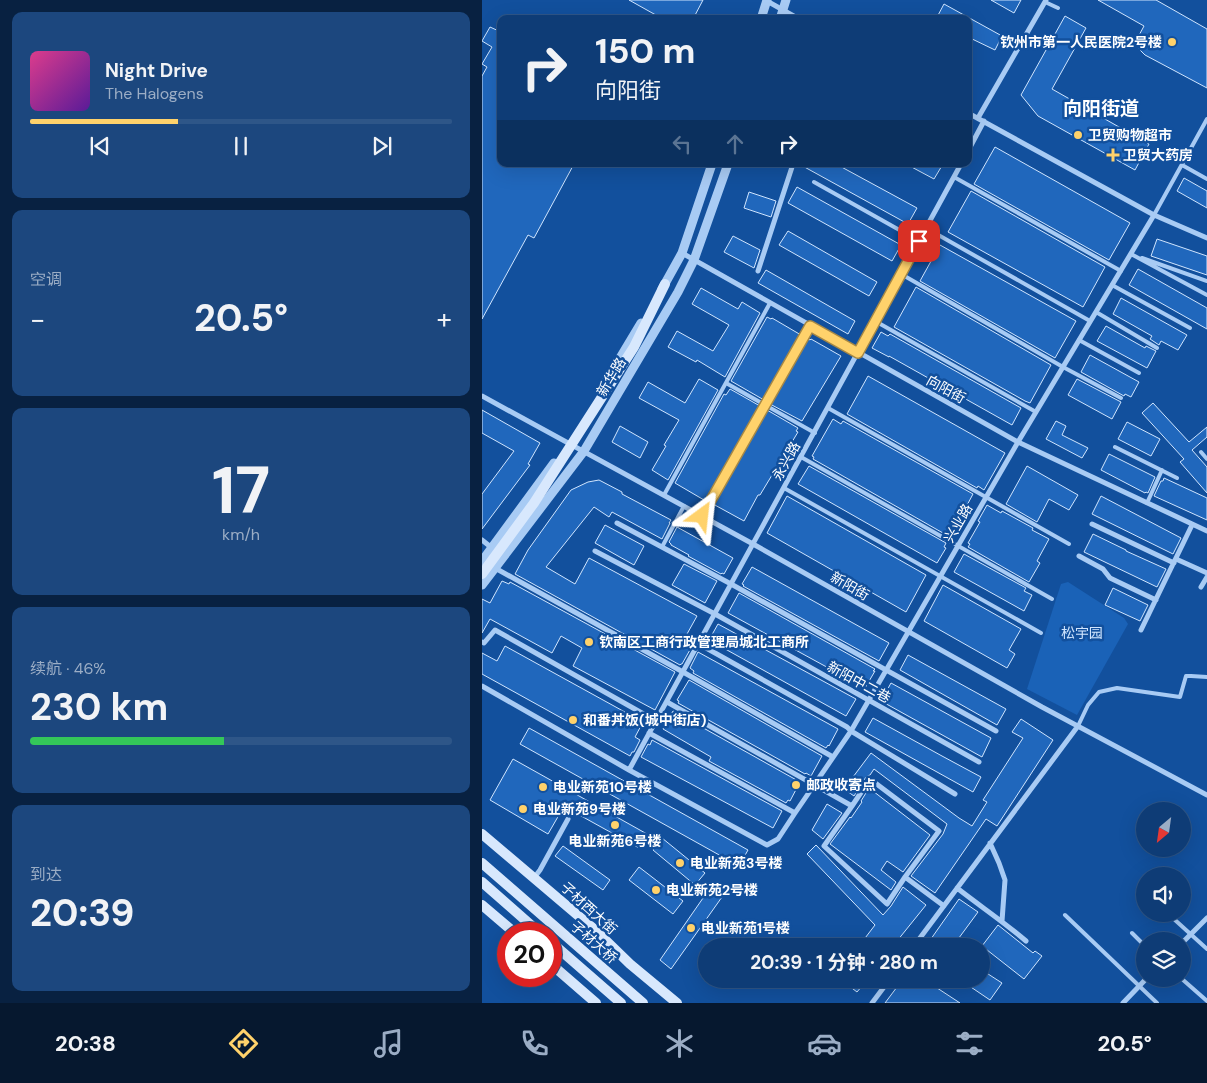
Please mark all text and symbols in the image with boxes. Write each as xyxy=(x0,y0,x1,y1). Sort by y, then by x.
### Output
text: 150 m xyxy=(595,28,695,74)
place label: 钦州市第一人民医院2号楼 xyxy=(1000,33,1162,51)
icon: right xyxy=(512,35,577,100)
marker: 钦州市第一人民医院2号楼 xyxy=(1166,36,1178,48)
text: Night Drive xyxy=(105,58,208,83)
text: 向阳街 xyxy=(595,76,661,105)
text: The Halogens xyxy=(105,83,204,104)
district label: 向阳街道 xyxy=(1063,96,1139,121)
place label: 卫贸购物超市 xyxy=(1088,126,1172,144)
marker: 卫贸购物超市 xyxy=(1072,129,1084,141)
icon: left xyxy=(668,130,696,158)
icon: ahead xyxy=(721,130,749,158)
icon: right xyxy=(774,130,802,158)
icon: previous xyxy=(86,132,114,160)
icon: pause xyxy=(227,132,255,160)
icon: next xyxy=(368,132,396,160)
place label: 卫贸大药房 xyxy=(1123,146,1193,164)
marker: 卫贸大药房 xyxy=(1107,149,1119,161)
pin xyxy=(898,220,940,262)
icon: arrive xyxy=(905,227,933,255)
text: 空调 xyxy=(30,269,62,290)
text: 20.5° xyxy=(194,293,288,343)
text: − xyxy=(30,301,45,338)
text: + xyxy=(437,301,452,338)
street label: 新华路 xyxy=(592,354,630,400)
street label: 向阳街 xyxy=(923,371,969,407)
street label: 永兴路 xyxy=(768,438,804,484)
text: 17 xyxy=(212,449,270,533)
position arrow xyxy=(675,489,727,541)
street label: 兴业路 xyxy=(940,500,976,546)
text: km/h xyxy=(222,524,260,545)
street label: 新阳街 xyxy=(827,568,873,604)
park label: 松宇园 xyxy=(1061,624,1103,642)
place label: 钦南区工商行政管理局城北工商所 xyxy=(599,633,809,651)
marker: 钦南区工商行政管理局城北工商所 xyxy=(583,636,595,648)
street label: 新阳中二巷 xyxy=(824,657,894,707)
text: 续航 · 46% xyxy=(30,658,106,679)
text: 230 km xyxy=(30,682,168,732)
place label: 和番丼饭(城中街店) xyxy=(583,711,707,729)
marker: 和番丼饭(城中街店) xyxy=(567,714,579,726)
place label: 邮政收寄点 xyxy=(806,776,876,794)
place label: 电业新苑10号楼 xyxy=(553,778,652,796)
marker: 邮政收寄点 xyxy=(790,779,802,791)
marker: 电业新苑10号楼 xyxy=(537,781,549,793)
place label: 电业新苑9号楼 xyxy=(533,800,626,818)
north arrow xyxy=(1136,802,1191,858)
map controls xyxy=(1136,802,1191,987)
marker: 电业新苑9号楼 xyxy=(517,803,529,815)
marker: 电业新苑6号楼 xyxy=(609,819,621,831)
place label: 电业新苑6号楼 xyxy=(569,832,661,850)
place label: 电业新苑3号楼 xyxy=(690,854,782,872)
marker: 电业新苑3号楼 xyxy=(674,857,686,869)
text: 到达 xyxy=(30,864,62,885)
button: sound xyxy=(1136,867,1191,922)
street label: 子材西大街 xyxy=(557,878,621,938)
place label: 电业新苑2号楼 xyxy=(666,881,758,899)
marker: 电业新苑2号楼 xyxy=(650,884,662,896)
text: 20:39 xyxy=(30,888,134,938)
street label: 子材大桥 xyxy=(567,917,621,967)
place label: 电业新苑1号楼 xyxy=(701,919,790,937)
speed limit sign: 20 xyxy=(497,922,562,987)
marker: 电业新苑1号楼 xyxy=(685,922,697,934)
button: layers xyxy=(1136,932,1191,987)
text: 20:39 · 1 分钟 · 280 m xyxy=(750,950,938,975)
icon: directions xyxy=(226,1026,261,1061)
icon: music xyxy=(371,1026,406,1061)
icon: phone xyxy=(517,1026,552,1061)
icon: climate xyxy=(662,1026,697,1061)
icon: car xyxy=(807,1026,842,1061)
icon: filters xyxy=(952,1026,987,1061)
text: 20:38 xyxy=(55,1029,116,1058)
text: 20.5° xyxy=(1097,1029,1152,1058)

